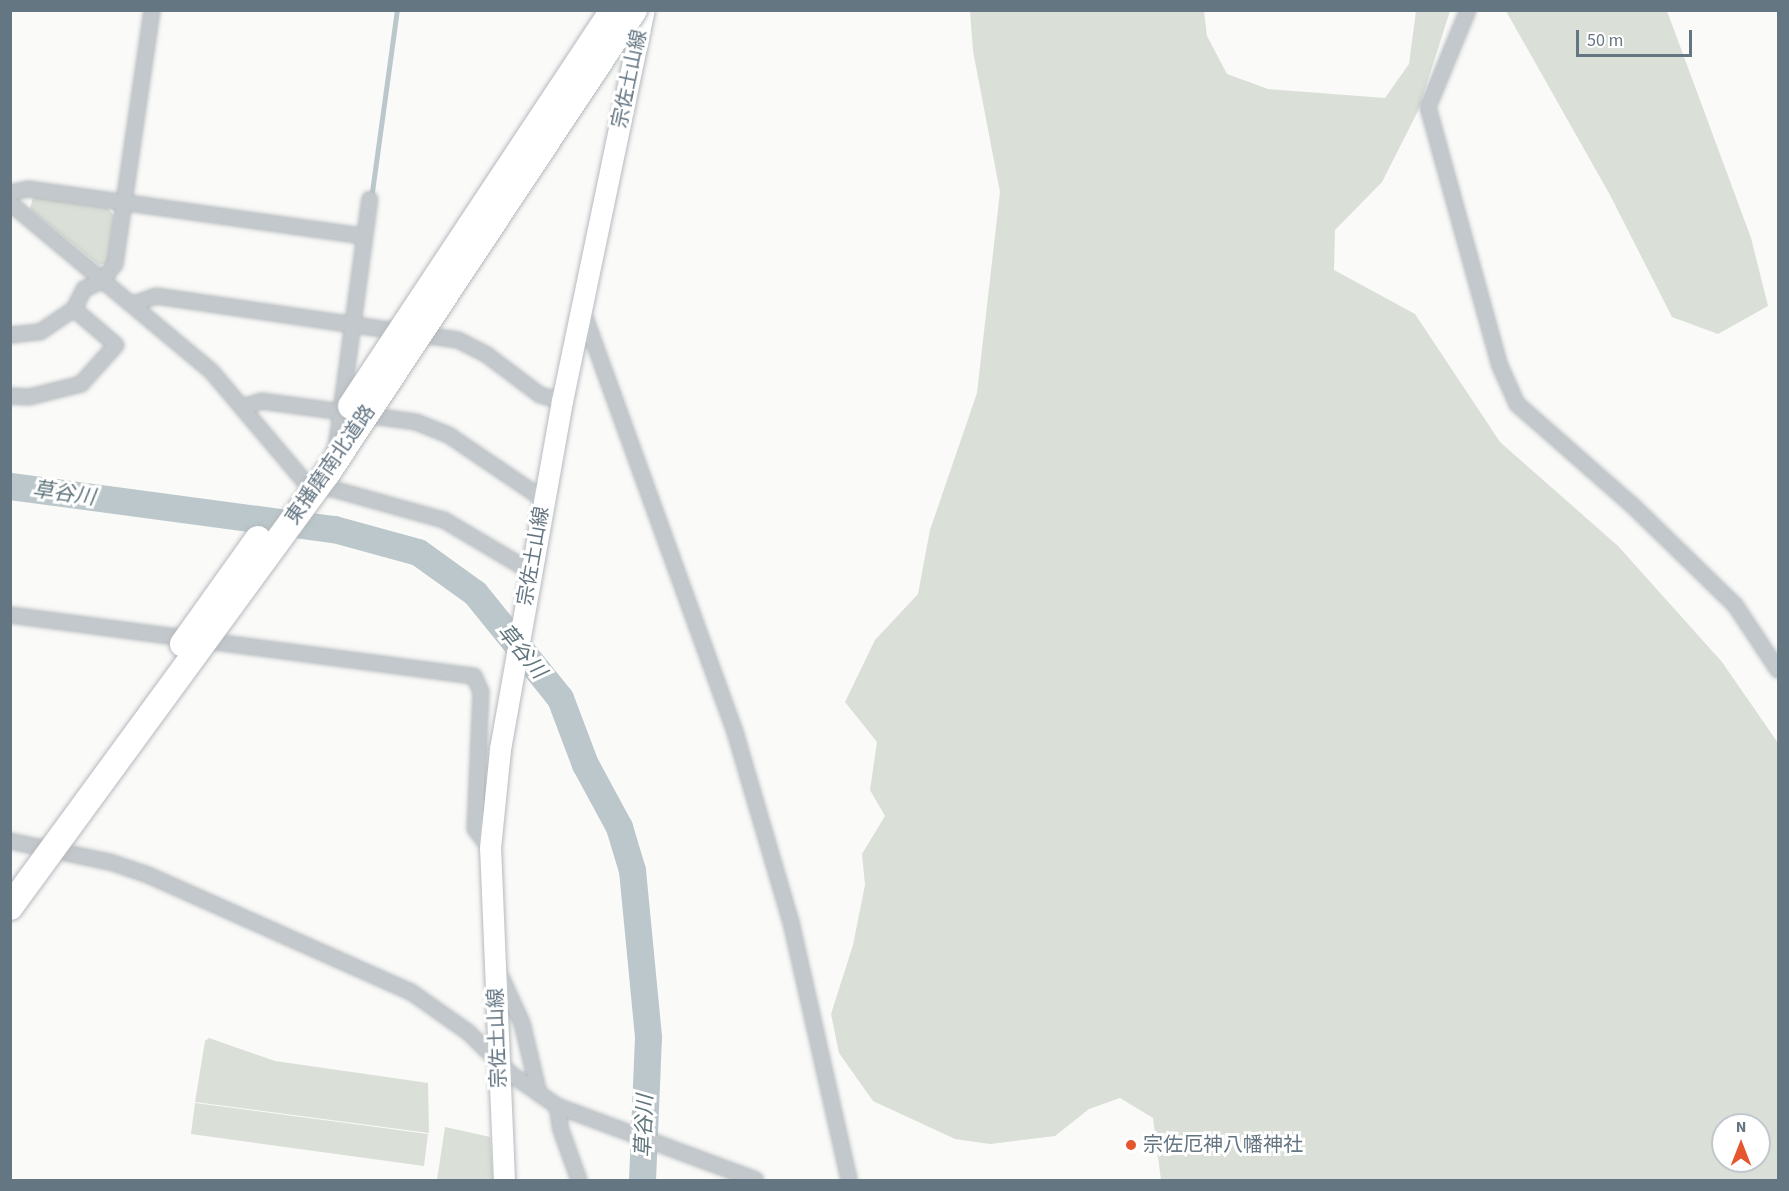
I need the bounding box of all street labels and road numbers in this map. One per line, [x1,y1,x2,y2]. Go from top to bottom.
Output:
street label: 宗佐土山線 [608,28,652,130]
street label: 東播磨南北道路 [281,401,381,529]
street label: 宗佐土山線 [513,505,555,607]
street label: 宗佐土山線 [484,988,512,1088]

